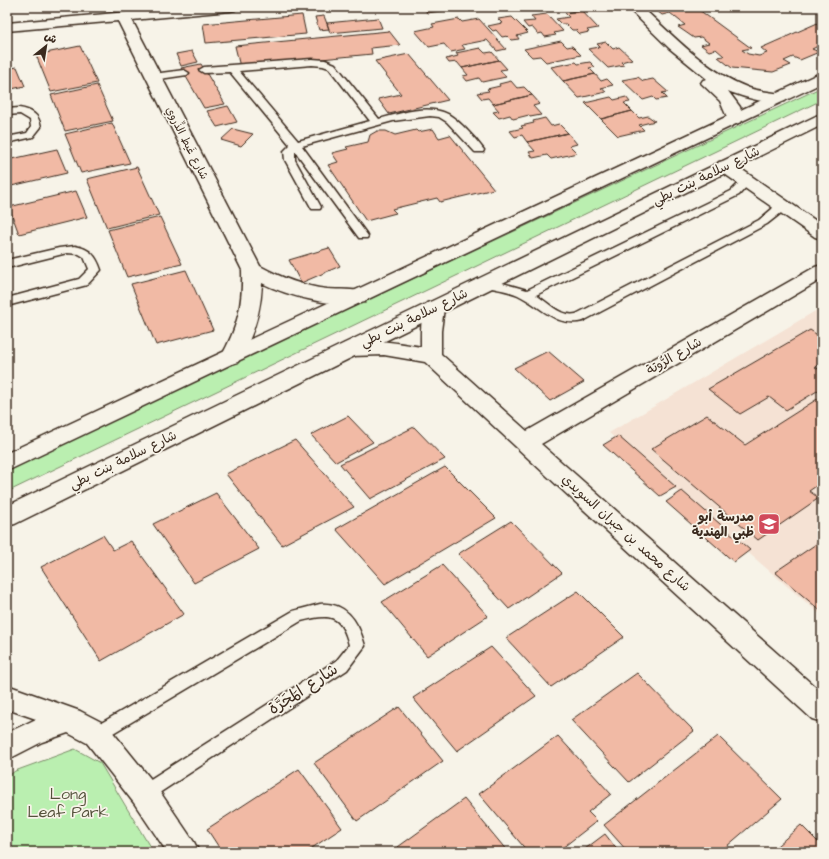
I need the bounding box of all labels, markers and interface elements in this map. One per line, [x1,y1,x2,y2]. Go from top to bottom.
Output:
north arrow [26,26,66,66]
text: ش [42,28,60,47]
street label: شارع غَيط الذِّروي [161,104,213,182]
street label: شارع سلامة بنت بطي [649,142,764,212]
street label: شارع سلامة بنت بطي [357,284,472,354]
street label: شارع الرُّوتة [643,333,705,379]
street label: شارع سلامة بنت بطي [66,426,181,496]
street label: شارع محمد بن جبران السويدي [558,470,694,596]
place label: مدرسة أبو ظبي الهندية [692,508,754,544]
school or university icon: مدرسة أبو ظبي الهندية [756,511,782,537]
street label: شارع المَجَرَّة [264,658,342,720]
park label: Long Leaf Park [28,783,109,823]

